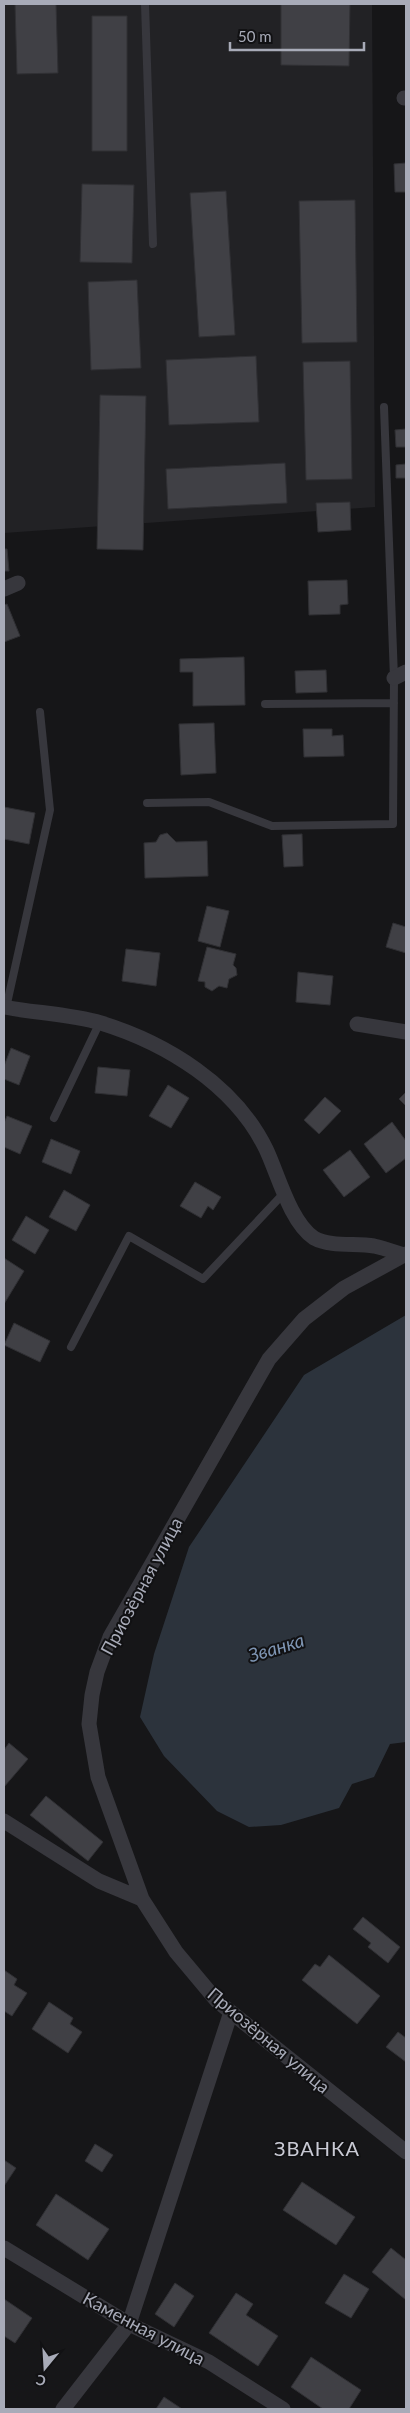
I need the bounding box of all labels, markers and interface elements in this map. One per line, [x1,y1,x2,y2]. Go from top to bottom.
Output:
scale bar [230,20,364,52]
text: 50 m [238,27,272,45]
street label: Приозёрная улица [95,1513,187,1659]
water label: Званка [244,1628,307,1667]
street label: Приозёрная улица [203,1982,335,2098]
district label: ЗВАНКА [274,2136,360,2160]
street label: Каменная улица [79,2287,209,2369]
north arrow [20,2343,70,2393]
text: С [33,2371,48,2390]

